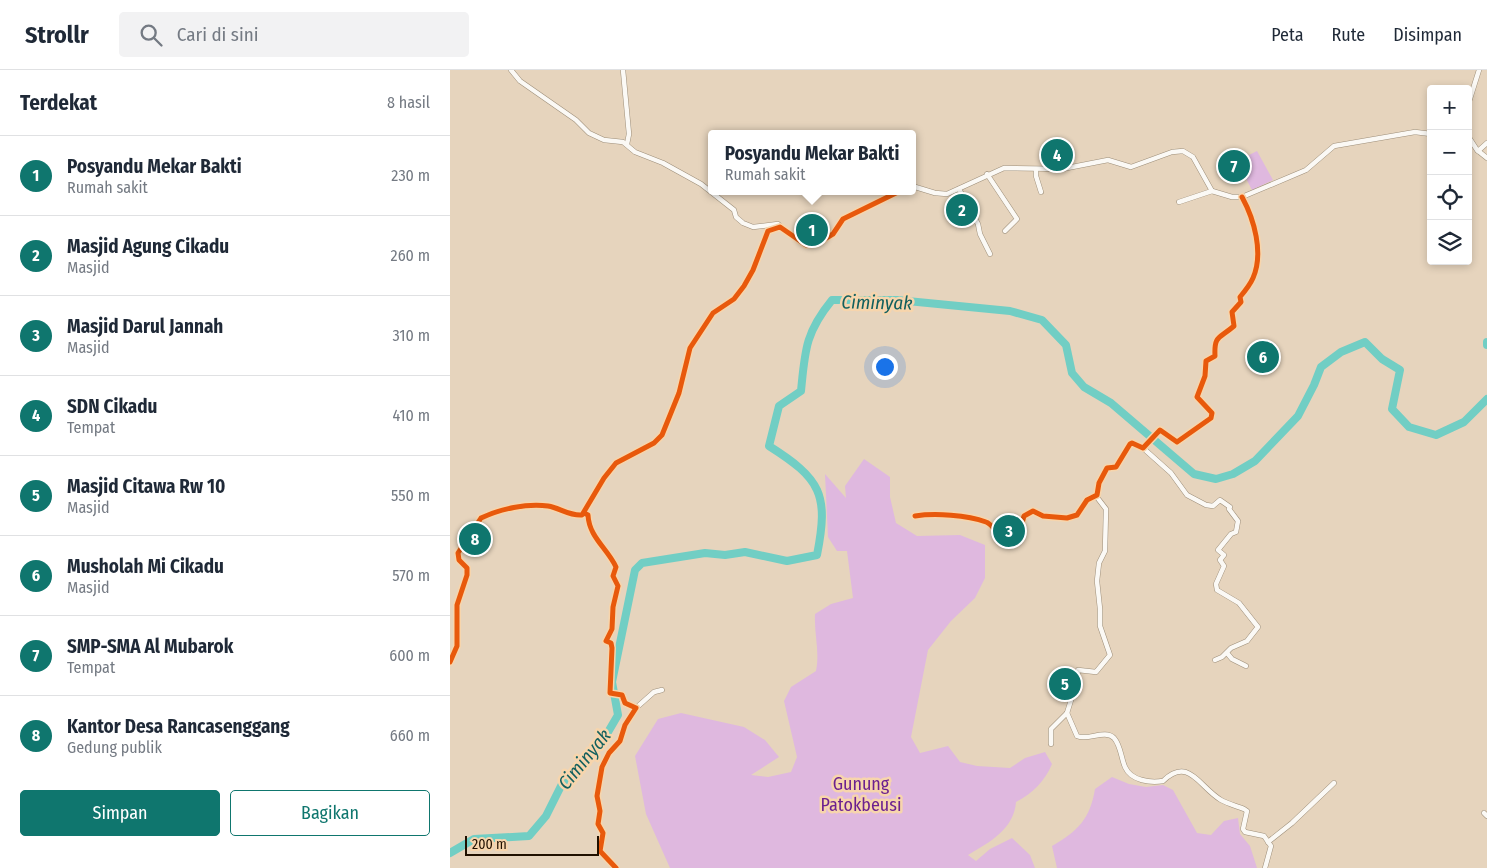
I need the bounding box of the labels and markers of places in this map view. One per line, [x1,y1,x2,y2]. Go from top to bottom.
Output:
pin: 4 [1041,136,1073,174]
pin: 7 [1218,147,1250,185]
pin: 2 [946,191,978,229]
pin: 1 [796,211,828,249]
pin: 6 [1247,338,1279,376]
pin: 3 [993,512,1025,550]
pin: 8 [459,520,491,558]
pin: 5 [1049,665,1081,703]

